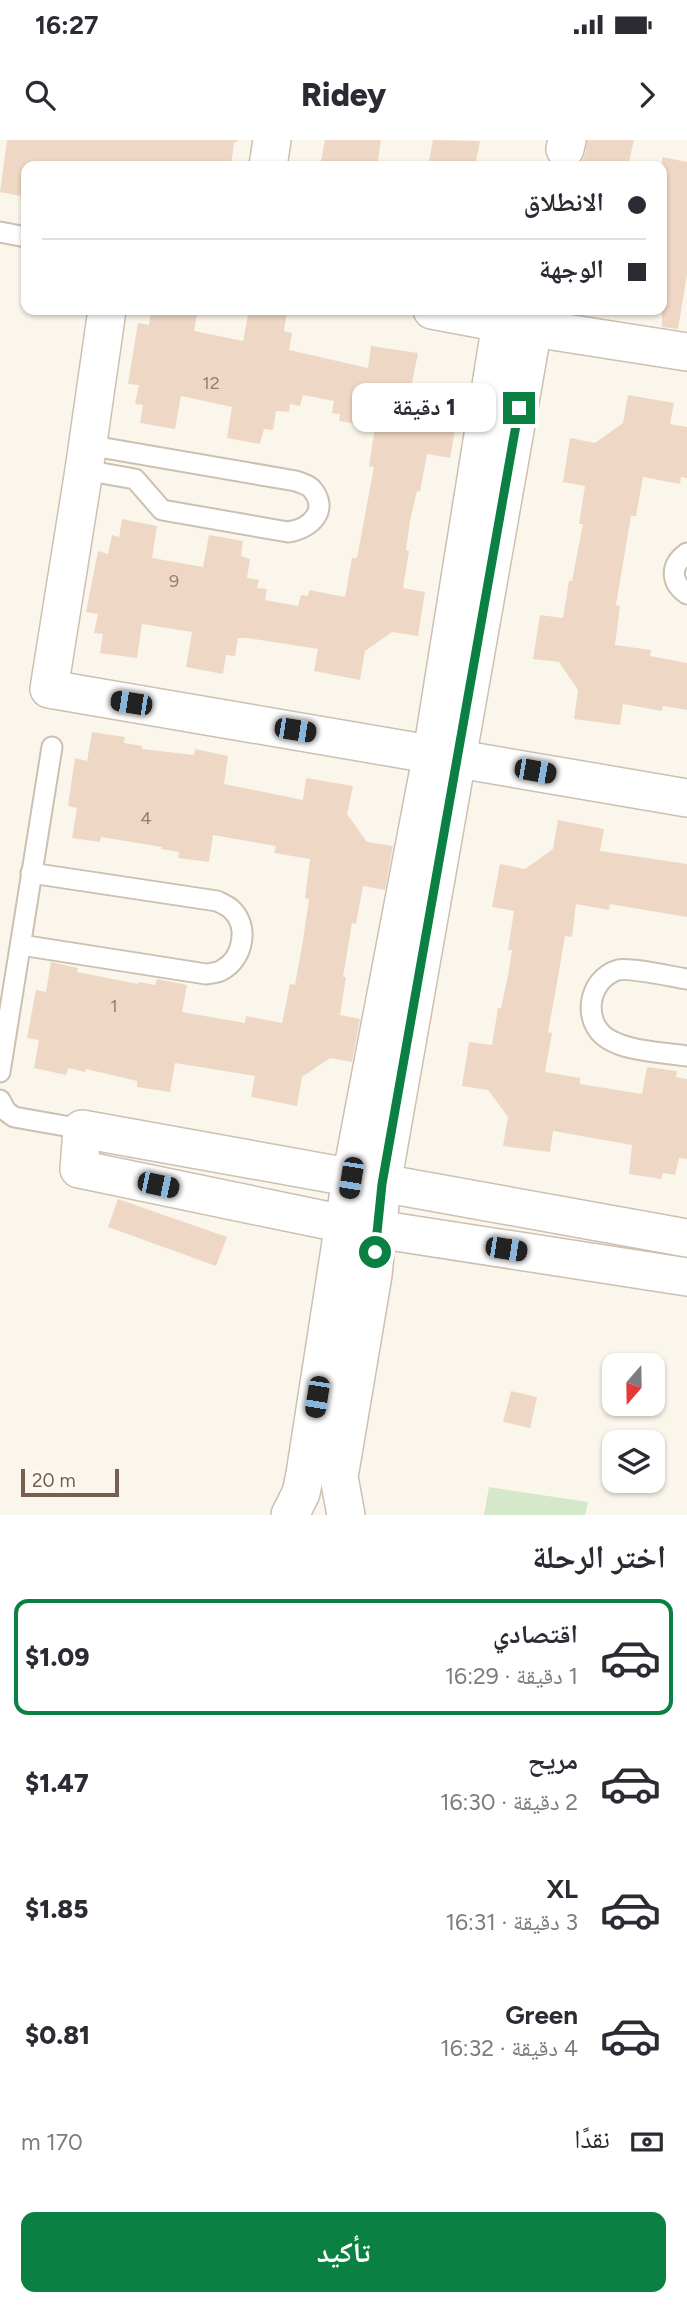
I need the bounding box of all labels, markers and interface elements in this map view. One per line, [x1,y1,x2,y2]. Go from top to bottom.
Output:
text: 16:27 [35,9,98,41]
icon: search [21,76,59,114]
text: Ridey [301,76,386,114]
icon: forward [628,76,666,114]
text: الانطلاق [524,186,604,218]
text: الوجهة [539,253,604,285]
house number: 12 [202,372,220,394]
callout: 1 دقيقة [351,384,494,432]
route end [503,392,535,424]
text: 1 دقيقة [392,393,456,421]
house number: 9 [169,570,179,592]
car [109,689,154,717]
car [273,716,318,744]
car [513,757,558,785]
house number: 4 [140,807,152,829]
house number: 1 [110,995,118,1017]
car [338,1156,365,1200]
car [136,1170,181,1200]
car [484,1235,529,1263]
route start [359,1236,391,1268]
north arrow [602,1353,665,1416]
map controls [602,1353,665,1493]
car [304,1375,331,1419]
button: layers [602,1430,665,1493]
scale bar [21,1466,119,1498]
text: 20 m [32,1469,76,1492]
text: اختر الرحلة [532,1538,666,1576]
text: اقتصادي [493,1618,578,1650]
icon: car [599,1626,662,1689]
text: $1.09 [25,1641,90,1673]
text: 1 دقيقة · 16:29 [445,1662,578,1690]
text: مريح [528,1744,578,1776]
icon: car [599,1752,662,1815]
text: $1.47 [25,1767,89,1799]
text: 2 دقيقة · 16:30 [440,1788,578,1816]
text: XL [546,1873,578,1905]
icon: car [599,1878,662,1941]
text: $1.85 [25,1893,88,1925]
text: 3 دقيقة · 16:31 [445,1908,578,1936]
text: Green [505,1999,578,2031]
icon: car [599,2004,662,2067]
text: $0.81 [25,2019,90,2051]
text: 4 دقيقة · 16:32 [440,2034,578,2062]
text: نقدًا [574,2123,610,2155]
icon: cash [628,2123,666,2161]
text: 170 m [21,2128,83,2156]
button: تأكيد [21,2212,666,2292]

